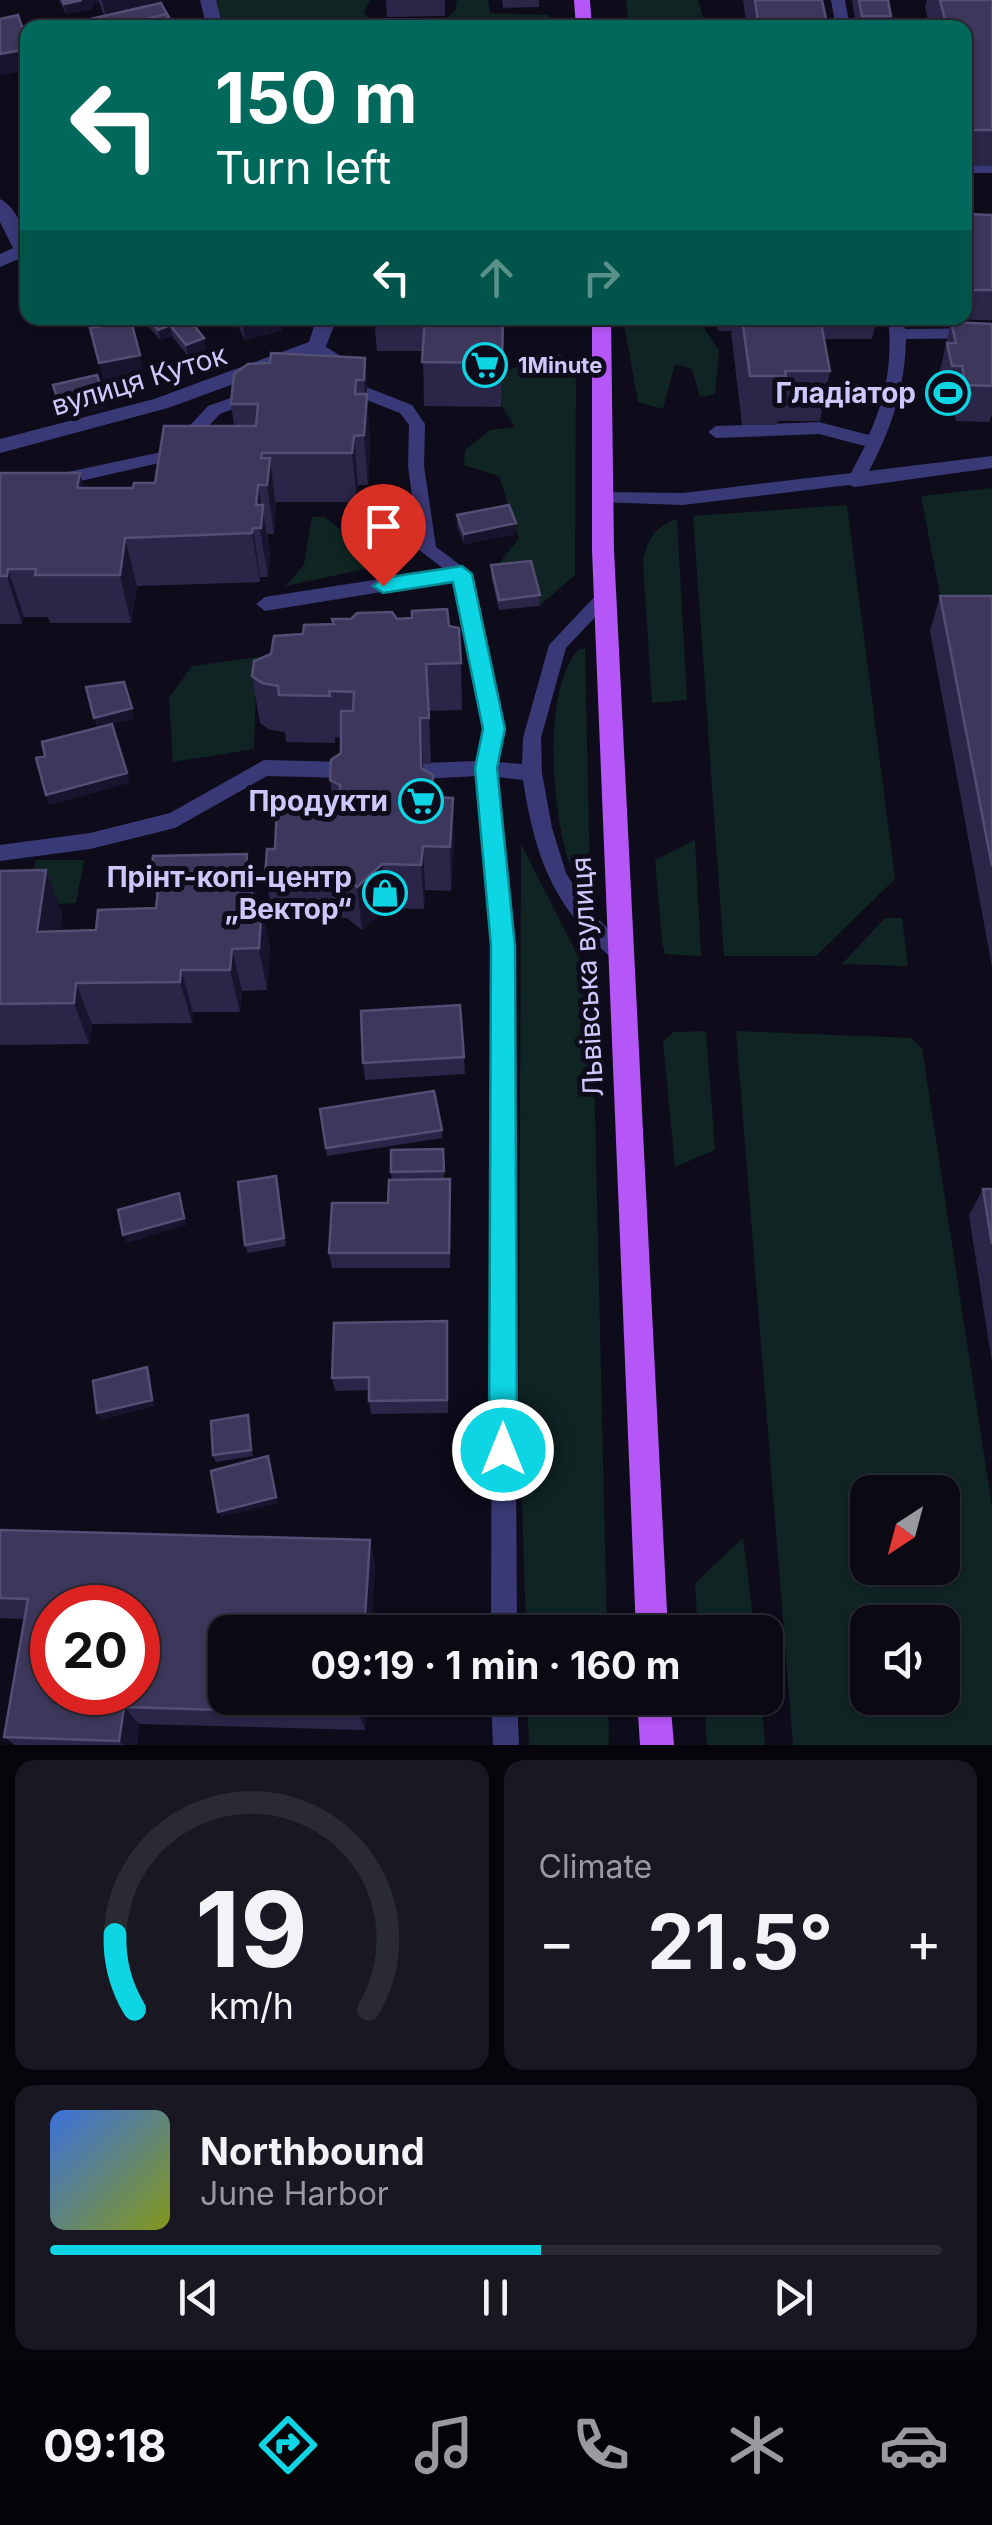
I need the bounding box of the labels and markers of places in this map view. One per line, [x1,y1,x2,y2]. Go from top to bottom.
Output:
supermarket icon: 1Minute [462,342,508,388]
place label: 1Minute [518,352,602,378]
sports icon: Гладіатор [925,370,971,416]
place label: Гладіатор [776,376,916,410]
pin [341,484,426,587]
supermarket icon: Продукти [398,778,444,824]
place label: Продукти [248,784,388,818]
place label: Прінт-копі-центр „Вектор“ [107,860,352,926]
shop icon: Прінт-копі-центр „Вектор“ [362,870,408,916]

